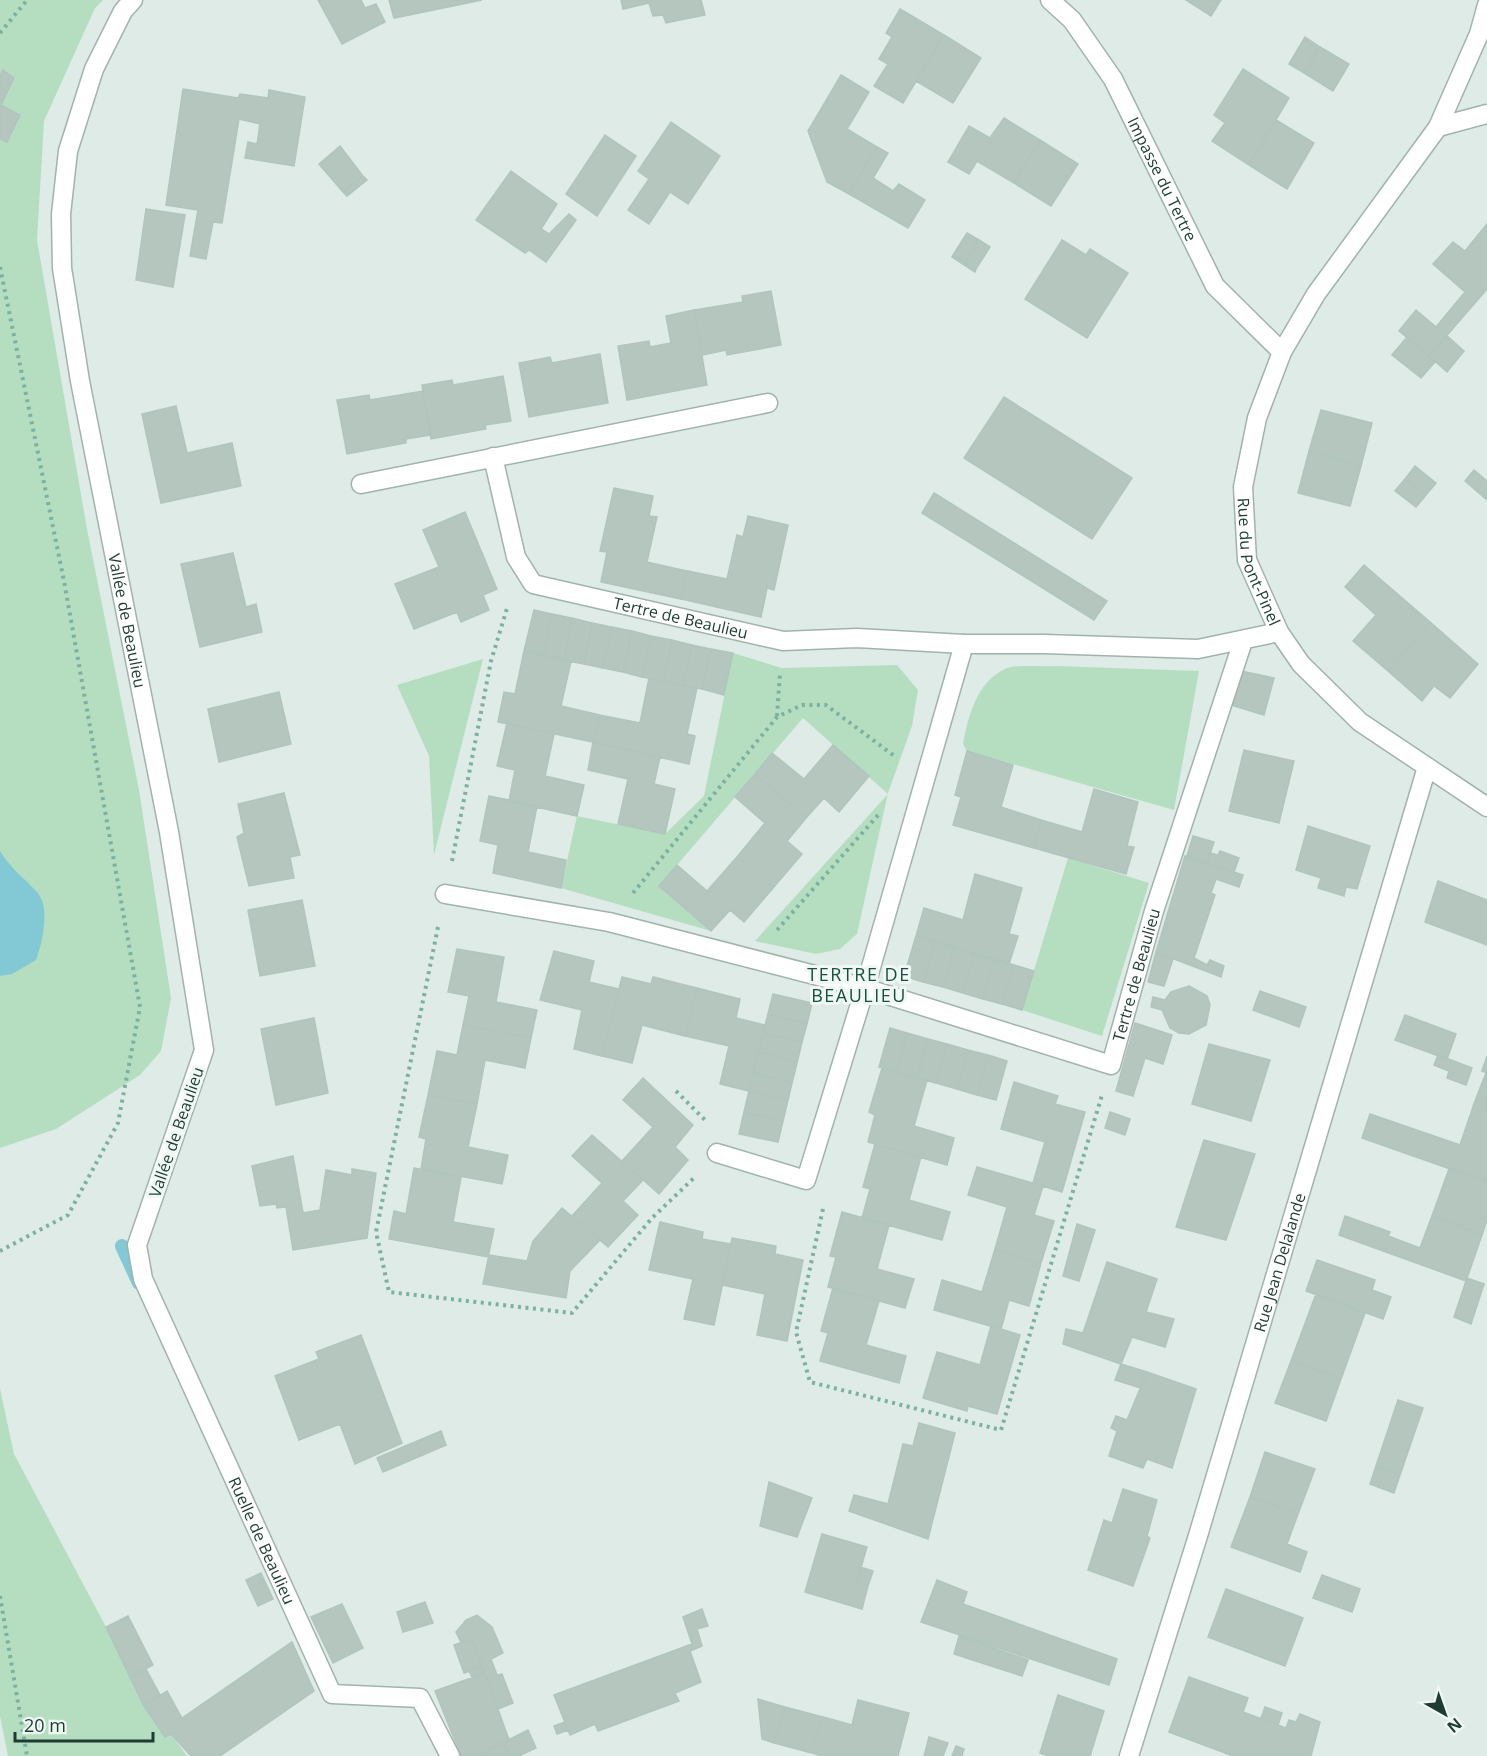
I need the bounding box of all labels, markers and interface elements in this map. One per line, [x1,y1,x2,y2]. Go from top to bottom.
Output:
street label: Impasse du Tertre [1122,113,1202,245]
street label: Rue du Pont-Pinel [1233,497,1286,629]
street label: Vallée de Beaulieu [103,552,151,690]
street label: Tertre de Beaulieu [611,592,750,644]
street label: Tertre de Beaulieu [1107,906,1165,1044]
district label: TERTRE DE BEAULIEU [807,962,911,1007]
street label: Vallée de Beaulieu [143,1064,209,1200]
street label: Rue Jean Delalande [1248,1190,1311,1335]
street label: Ruelle de Beaulieu [223,1473,301,1608]
north arrow [1415,1684,1475,1744]
scale bar [15,1705,153,1743]
text: 20 m [24,1713,66,1737]
text: N [1443,1713,1467,1738]

